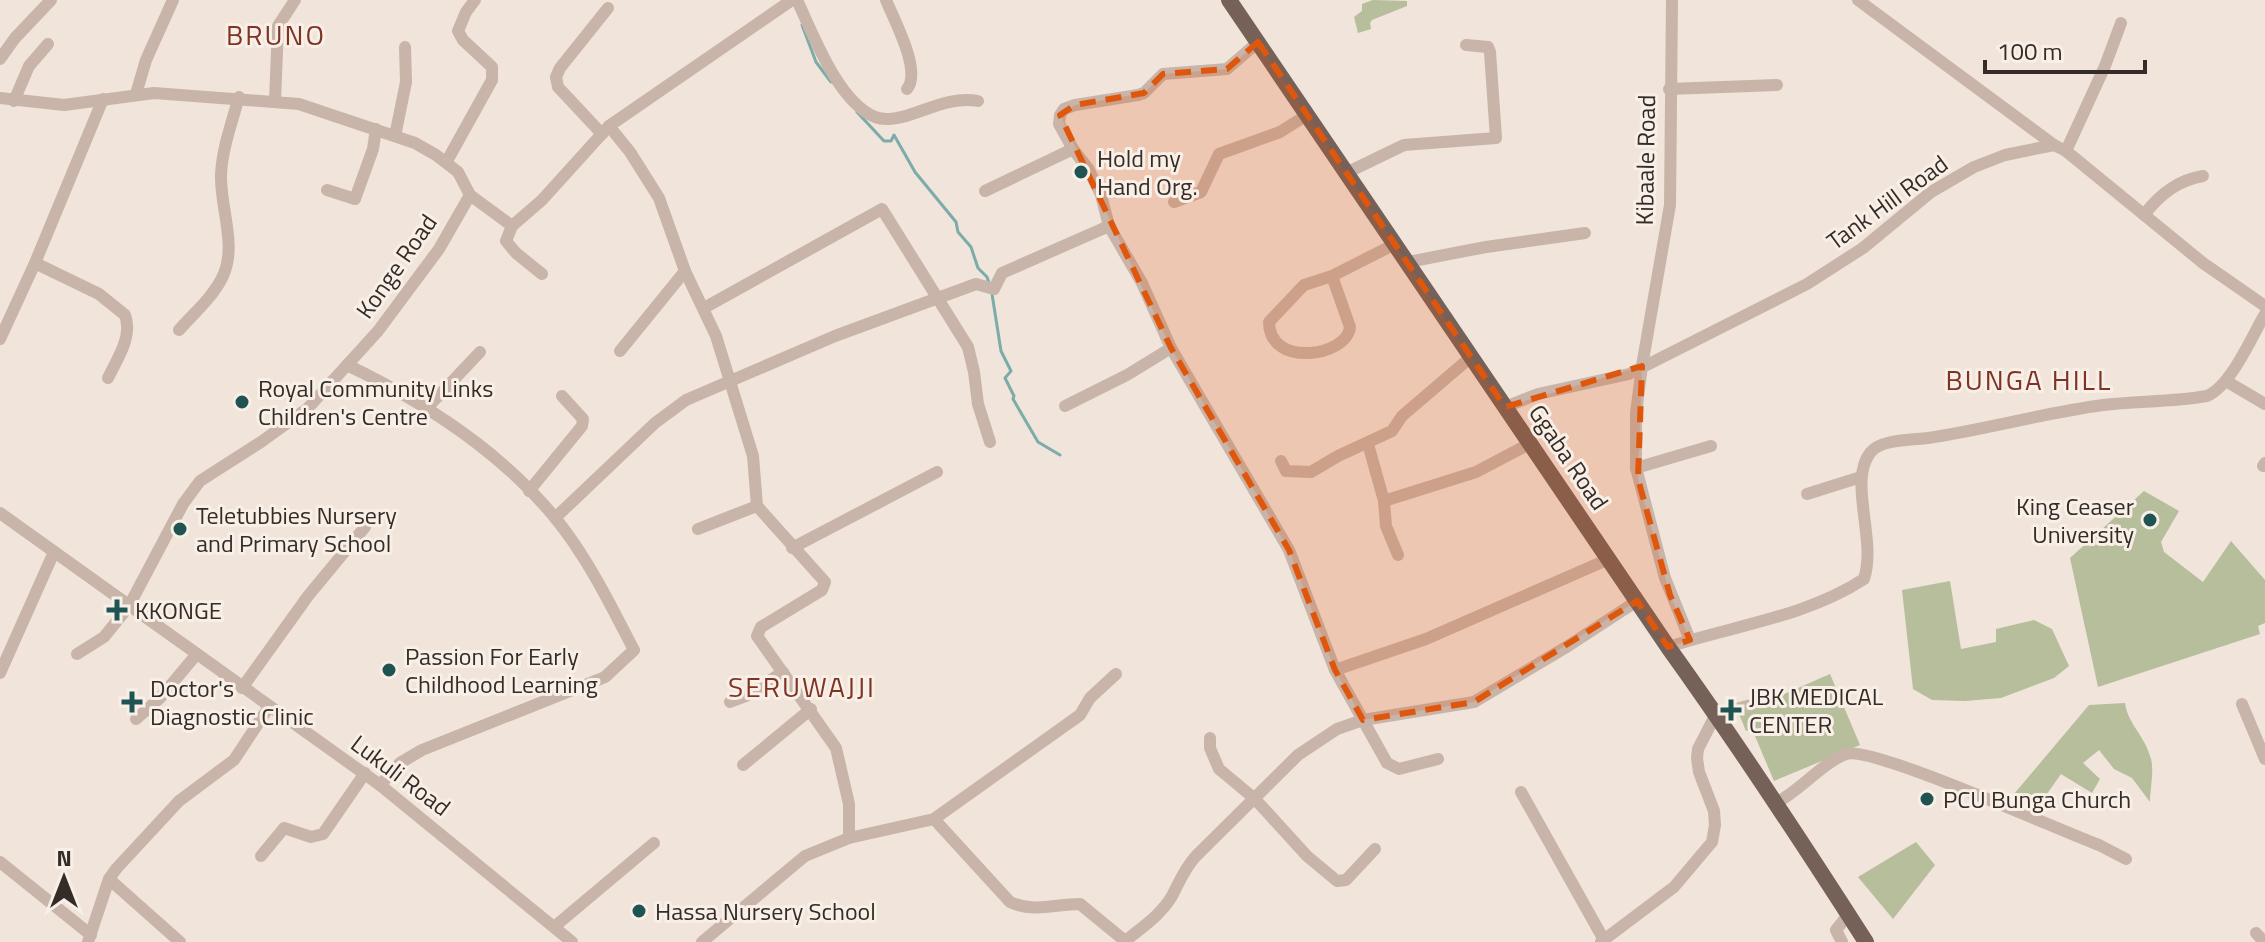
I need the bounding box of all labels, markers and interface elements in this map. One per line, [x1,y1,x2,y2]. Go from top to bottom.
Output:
district label: BRUNO [226,13,326,56]
scale bar [1985,24,2145,74]
text: 100 m [1997,33,2063,69]
street label: Kibaale Road [1626,94,1664,226]
place label: Hold my Hand Org. [1097,140,1198,204]
street label: Tank Hill Road [1819,146,1955,258]
marker: Hold my Hand Org. [1072,163,1090,181]
street label: Konge Road [347,206,445,326]
district label: BUNGA HILL [1946,358,2112,401]
place label: Royal Community Links Children's Centre [258,370,493,434]
marker: Royal Community Links Children's Centre [233,393,251,411]
street label: Ggaba Road [1520,397,1618,517]
place label: King Ceaser University [2016,488,2134,552]
place label: Teletubbies Nursery and Primary School [196,497,397,561]
marker: King Ceaser University [2141,511,2159,529]
marker: Teletubbies Nursery and Primary School [171,520,189,538]
place label: KKONGE [135,592,222,628]
marker: KKONGE [106,599,128,621]
place label: Passion For Early Childhood Learning [405,638,598,702]
marker: Passion For Early Childhood Learning [380,661,398,679]
district label: SERUWAJJI [728,665,876,708]
place label: Doctor's Diagnostic Clinic [150,670,314,734]
place label: JBK MEDICAL CENTER [1749,678,1884,742]
marker: Doctor's Diagnostic Clinic [121,691,143,713]
marker: JBK MEDICAL CENTER [1720,699,1742,721]
street label: Lukuli Road [344,726,458,824]
place label: PCU Bunga Church [1943,781,2131,817]
marker: PCU Bunga Church [1918,790,1936,808]
north arrow [24,838,104,918]
text: N [56,841,72,875]
place label: Hassa Nursery School [655,893,876,929]
marker: Hassa Nursery School [630,902,648,920]

